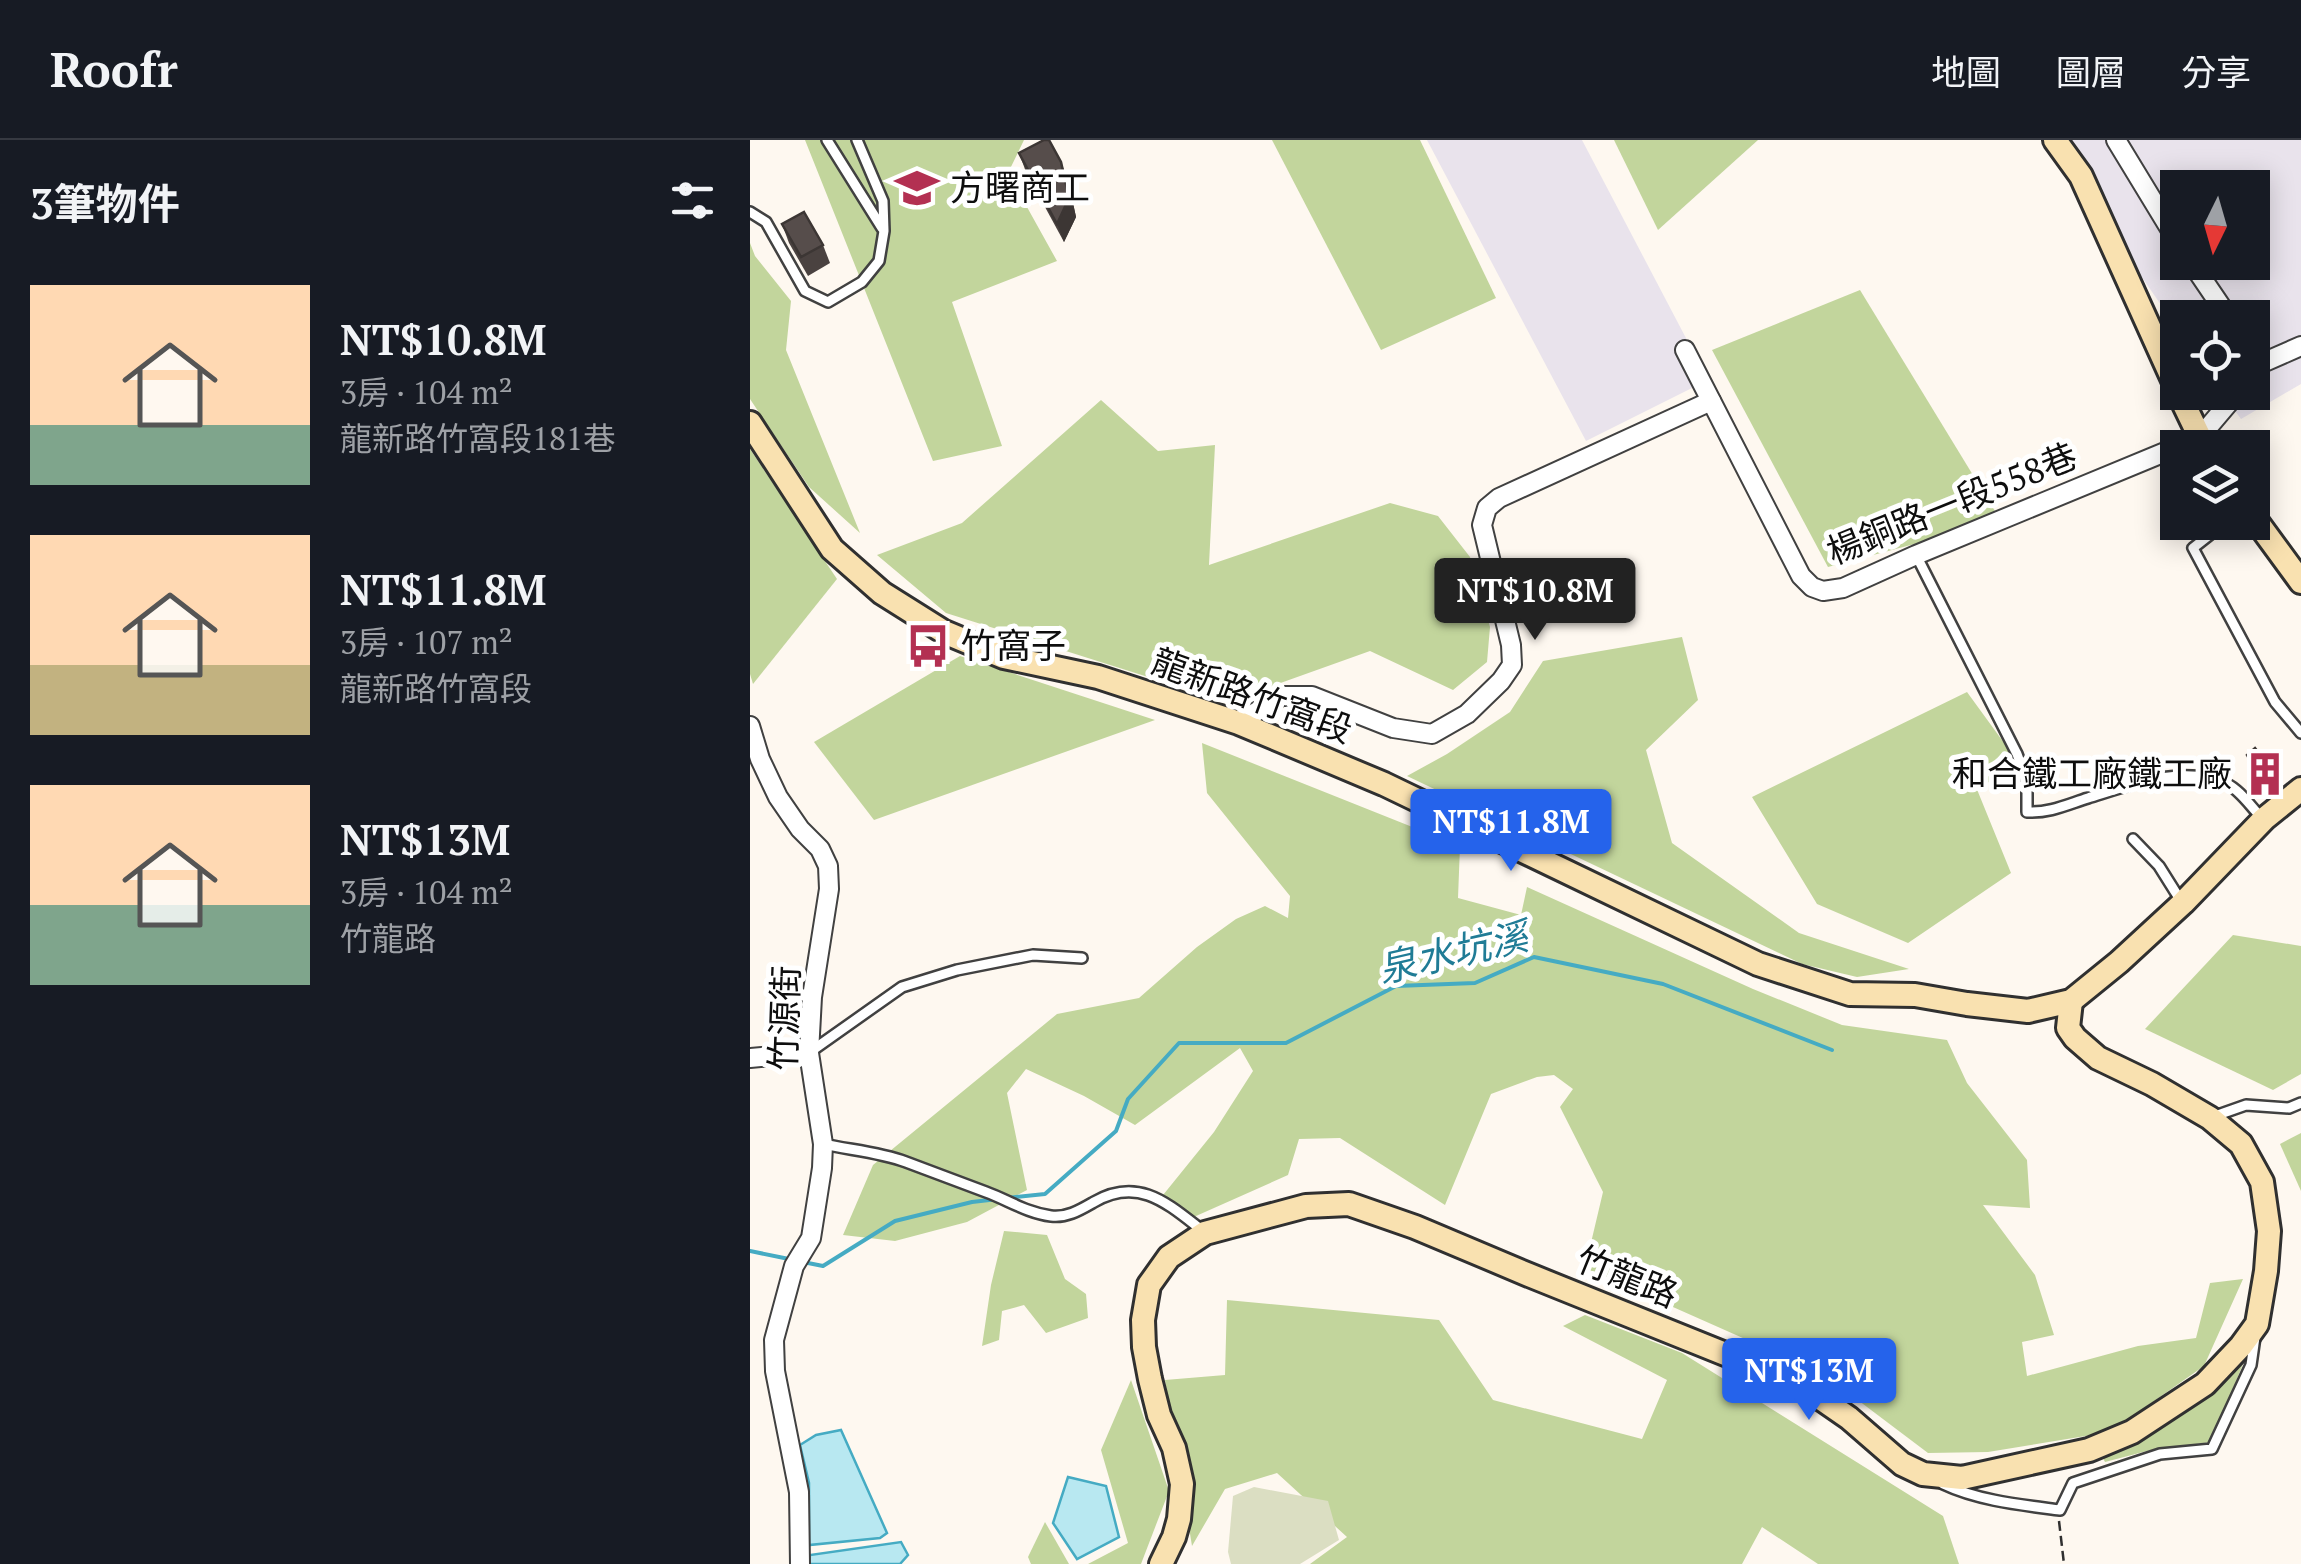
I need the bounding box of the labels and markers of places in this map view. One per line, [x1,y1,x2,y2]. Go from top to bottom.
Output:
school or university icon: 方曙商工 [893,164,941,212]
place label: 方曙商工 [950,164,1090,210]
pin: NT$10.8M [1432,558,1638,643]
bus stop icon: 竹窩子 [904,622,952,670]
place label: 竹窩子 [961,622,1066,668]
place label: 和合鐵工廠鐵工廠 [1952,750,2232,796]
building icon: 和合鐵工廠鐵工廠 [2241,750,2289,798]
pin: NT$11.8M [1408,789,1614,874]
pin: NT$13M [1728,1338,1890,1423]

